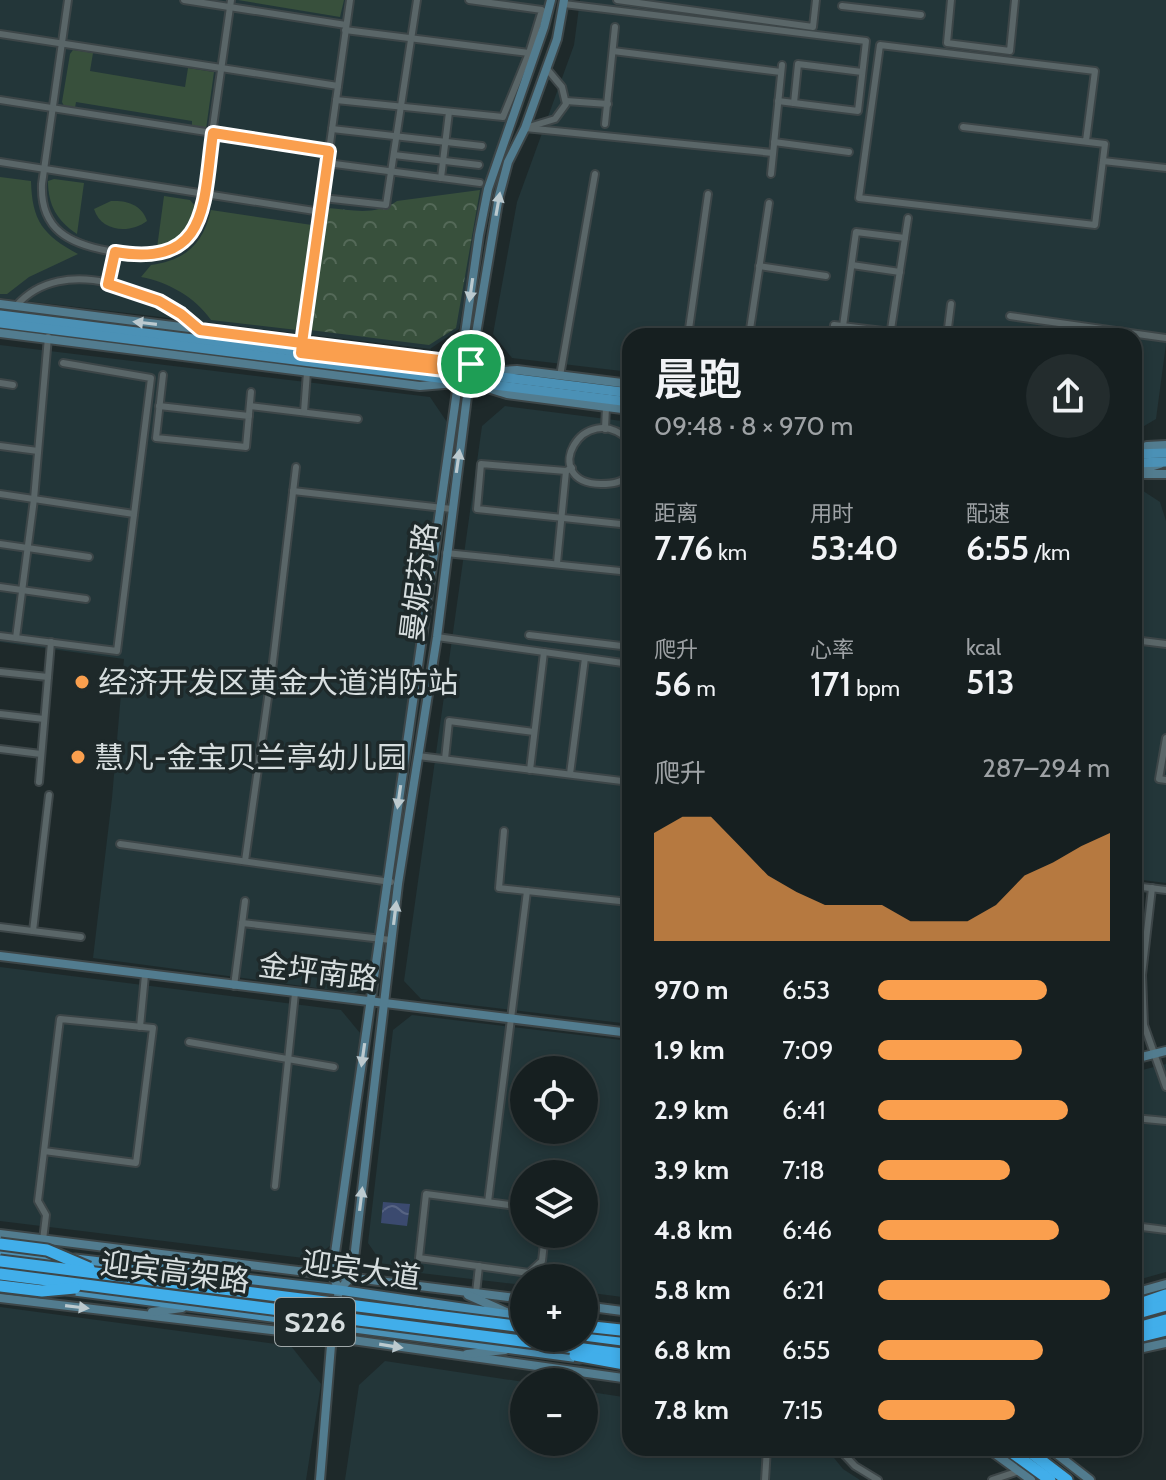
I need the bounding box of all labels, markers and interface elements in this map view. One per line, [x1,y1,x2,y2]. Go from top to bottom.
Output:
one-way arrow [493,192,505,217]
one-way arrow [464,278,477,303]
one-way arrow [132,316,157,329]
pin [437,330,505,398]
icon: arrive [449,342,493,386]
text: 晨跑 [654,353,742,406]
button: share [1026,354,1110,438]
text: 09:48 · 8 × 970 m [654,410,853,442]
one-way arrow [452,448,465,473]
text: 距离 [654,500,698,527]
text: 用时 [810,500,854,527]
text: 配速 [966,500,1010,527]
street label: 曼妮芬路 [393,520,445,644]
text: 7.76 [654,527,713,569]
text: 53:40 [810,527,899,569]
text: 6:55 [966,527,1029,569]
text: km [713,539,747,566]
text: /km [1029,539,1070,566]
text: kcal [966,634,1001,661]
text: 爬升 [654,636,698,663]
text: 心率 [810,636,854,663]
text: 513 [966,661,1015,703]
text: 56 [654,663,692,705]
text: 171 [810,663,851,705]
place label: 经济开发区黄金大道消防站 [98,664,458,701]
marker: 经济开发区黄金大道消防站 [73,673,91,691]
text: m [692,675,716,702]
text: bpm [851,675,900,702]
place label: 慧凡-金宝贝兰亭幼儿园 [94,739,407,776]
marker: 慧凡-金宝贝兰亭幼儿园 [69,748,87,766]
text: 287–294 m [982,752,1110,784]
text: 爬升 [654,757,706,789]
one-way arrow [392,785,405,810]
one-way arrow [388,900,401,925]
street label: 金坪南路 [256,946,380,998]
text: 970 m [654,974,728,1006]
text: 6:53 [782,974,830,1006]
text: 1.9 km [654,1034,725,1066]
text: 7:09 [782,1034,833,1066]
one-way arrow [356,1042,369,1067]
map controls [510,1056,598,1456]
button: locate [510,1056,598,1144]
text: 2.9 km [654,1094,729,1126]
text: 6:41 [782,1094,826,1126]
text: 3.9 km [654,1154,729,1186]
text: 7:18 [782,1154,825,1186]
button: layers [510,1160,598,1248]
one-way arrow [355,1186,368,1211]
text: 4.8 km [654,1214,733,1246]
text: 6:46 [782,1214,832,1246]
street label: 迎宾大道 [299,1243,423,1297]
street label: 迎宾高架路 [98,1244,252,1300]
button: + [510,1264,598,1352]
text: 5.8 km [654,1274,731,1306]
text: 6:21 [782,1274,824,1306]
road number: S226 [275,1298,355,1346]
one-way arrow [65,1301,90,1314]
text: 6.8 km [654,1334,731,1366]
text: 6:55 [782,1334,830,1366]
one-way arrow [379,1340,404,1353]
button: − [510,1368,598,1456]
text: 7.8 km [654,1394,729,1426]
text: 7:15 [782,1394,823,1426]

